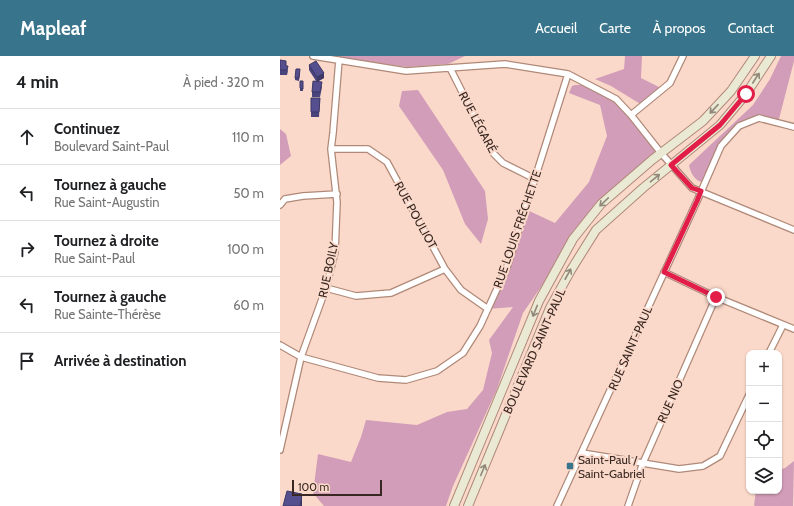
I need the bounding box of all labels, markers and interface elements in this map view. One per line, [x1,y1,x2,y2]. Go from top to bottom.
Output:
text: Mapleaf [20,17,87,40]
text: Accueil [535,19,577,37]
text: Carte [599,19,631,37]
text: À propos [653,19,706,37]
text: Contact [728,19,774,37]
text: 4 min [16,72,59,92]
one-way arrow [753,72,761,84]
text: À pied · 320 m [183,74,264,90]
route start [737,85,755,103]
street label: RUE LÉGARÉ [456,89,501,155]
one-way arrow [710,104,719,114]
text: Continuez [54,120,120,138]
icon: ahead [16,126,38,148]
text: 110 m [232,129,264,145]
text: Boulevard Saint-Paul [54,138,169,154]
street label: RUE LOUIS FRÉCHETTE [490,168,544,290]
one-way arrow [649,174,660,183]
text: Tournez à gauche [54,176,166,194]
street label: RUE POULIOT [391,179,441,252]
icon: left [16,182,38,204]
text: 50 m [234,185,264,201]
text: Rue Saint-Augustin [54,194,159,210]
one-way arrow [599,197,609,206]
text: Tournez à droite [54,232,159,250]
icon: right [16,238,38,260]
text: 100 m [227,241,264,257]
street label: RUE BOILY [315,241,341,299]
text: Rue Saint-Paul [54,250,135,266]
one-way arrow [565,268,573,280]
street label: BOULEVARD SAINT-PAUL [500,286,568,416]
text: Tournez à gauche [54,288,166,306]
route end [707,288,725,306]
icon: left [16,294,38,316]
text: 60 m [233,297,264,313]
one-way arrow [530,304,538,316]
street label: RUE SAINT-PAUL [605,304,655,392]
text: Rue Sainte-Thérèse [54,306,161,322]
icon: arrive [16,350,38,372]
map controls [746,350,782,494]
button: + [746,350,782,386]
text: Arrivée à destination [54,352,186,370]
street label: RUE NIO [654,377,686,425]
button: − [746,386,782,422]
button: locate [746,422,782,458]
place label: Saint-Paul / Saint-Gabriel [578,452,645,481]
button: layers [746,458,782,494]
marker: Saint-Paul / Saint-Gabriel [565,461,575,471]
one-way arrow [480,464,487,476]
scale bar [292,478,382,497]
text: 100 m [298,480,329,494]

